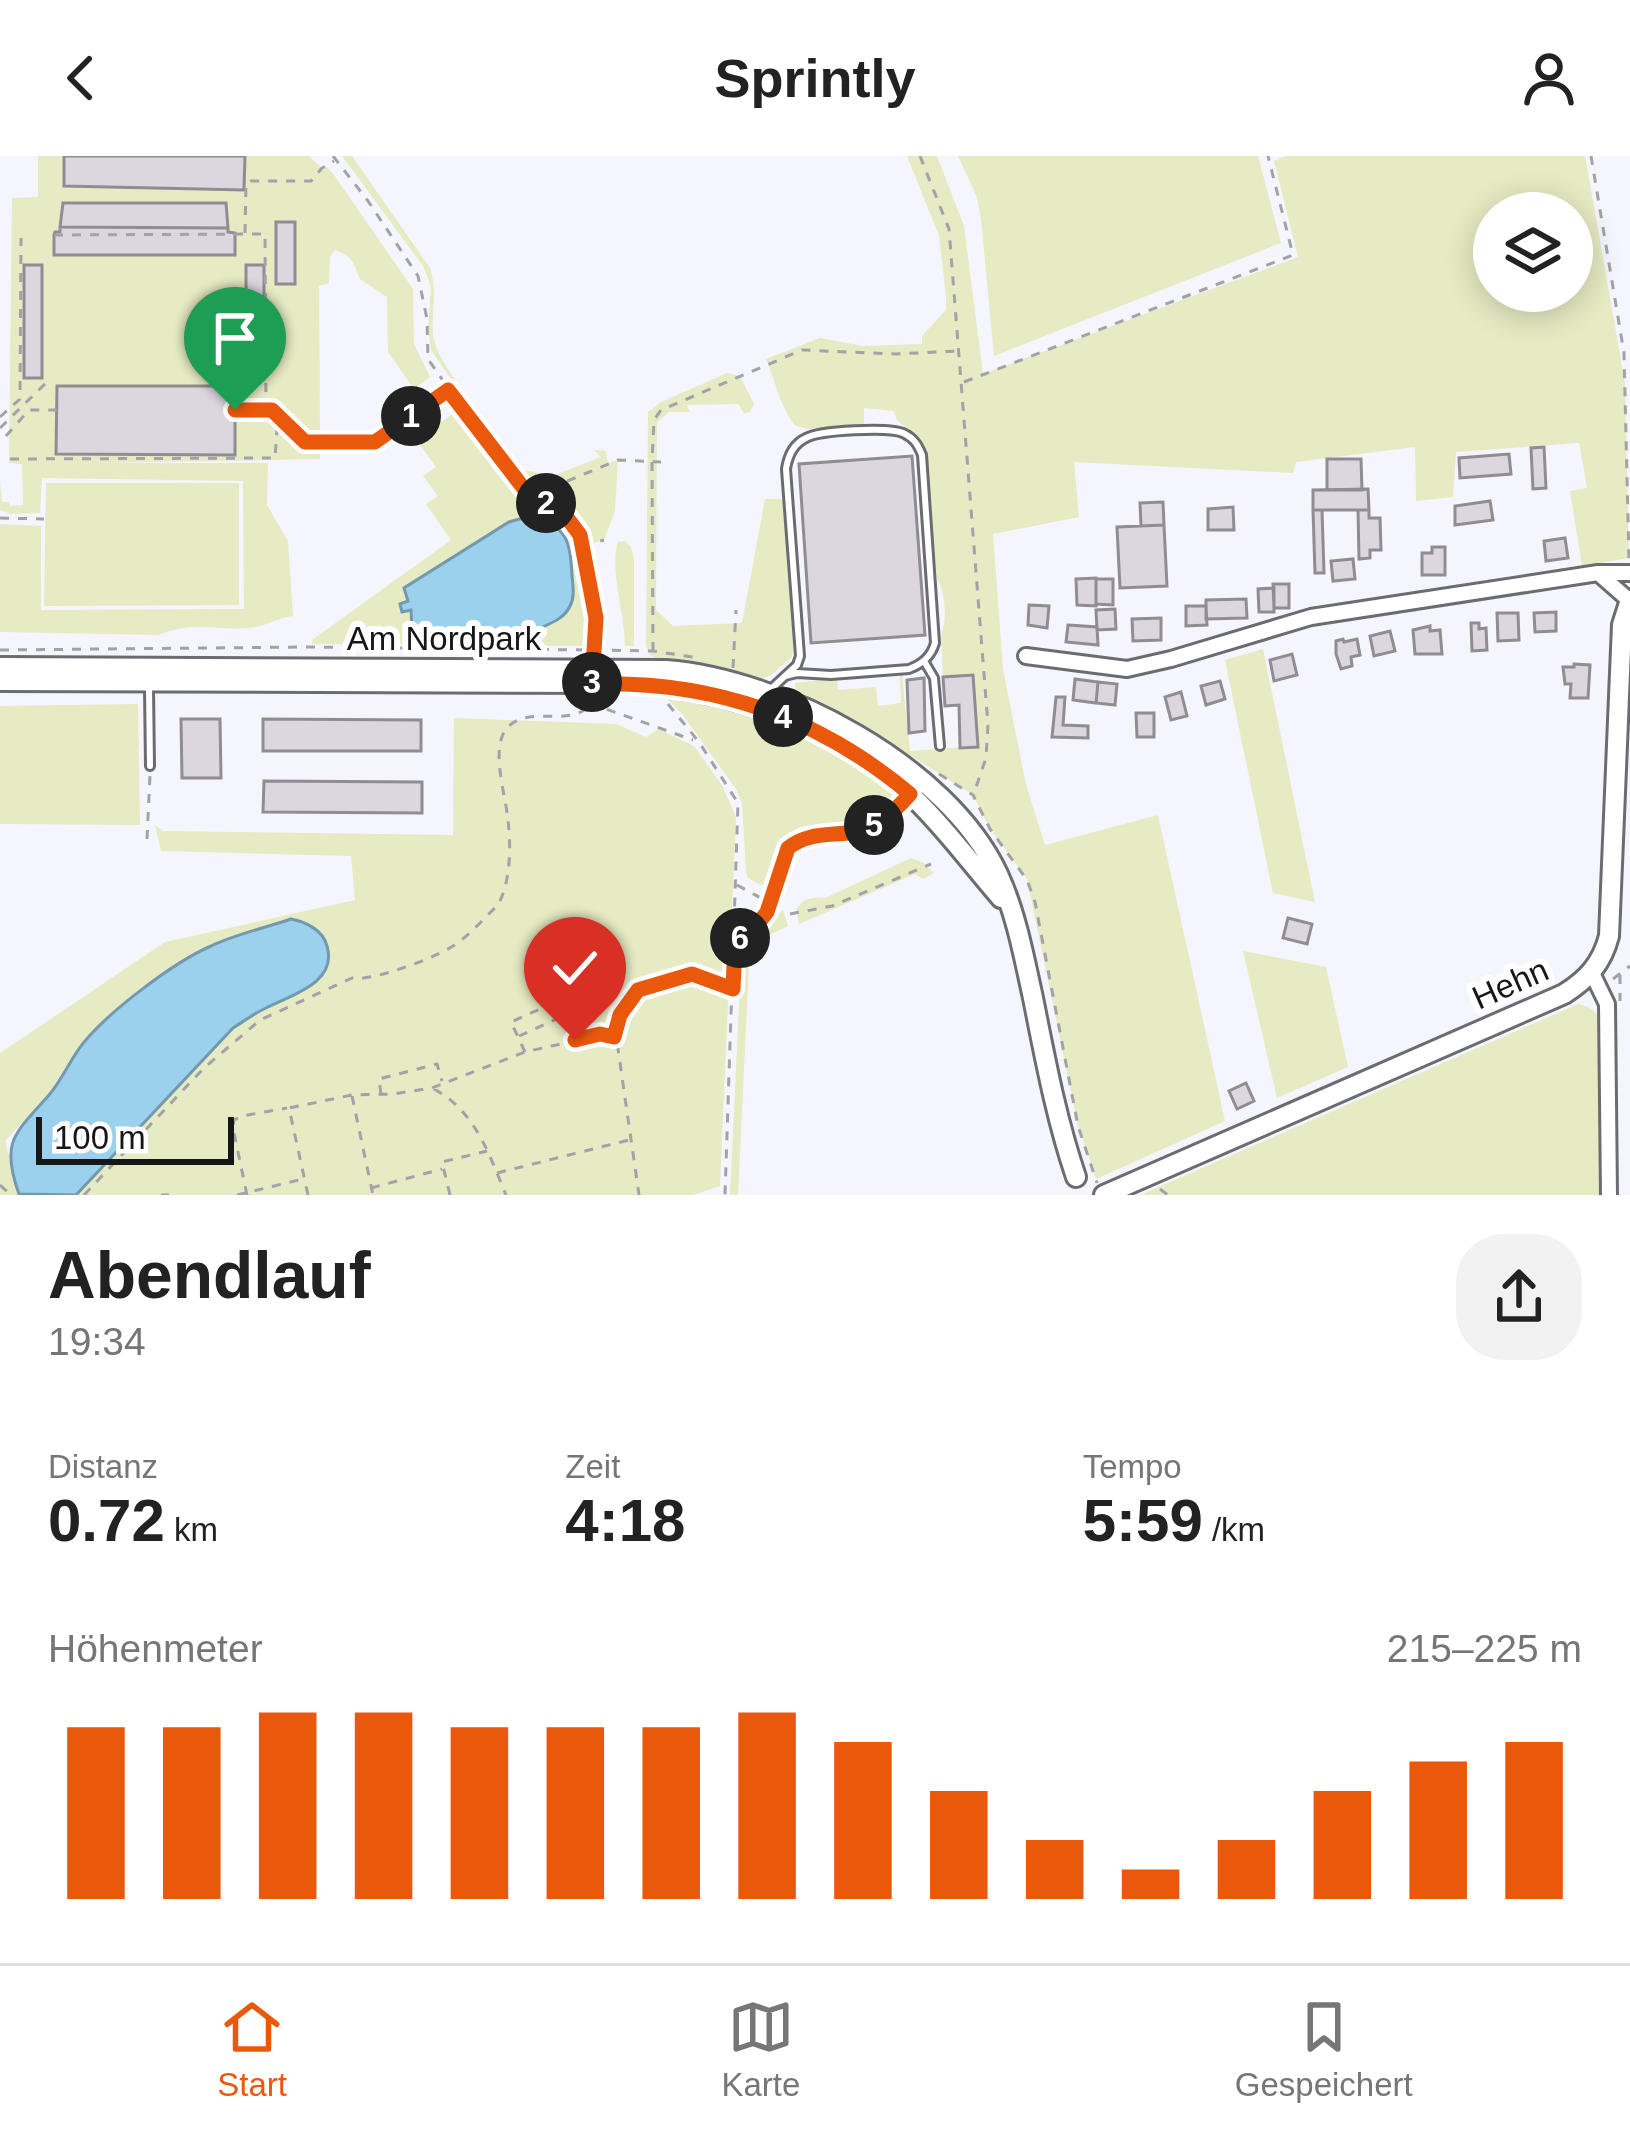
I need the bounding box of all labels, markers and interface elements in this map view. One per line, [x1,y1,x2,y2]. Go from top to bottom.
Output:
icon: back [48,45,114,111]
icon: person [1516,45,1582,111]
text: Sprintly [714,48,916,108]
map controls [1473,192,1593,312]
button: layers [1473,192,1593,312]
pin [184,287,286,410]
icon: arrive [202,305,268,371]
pin: 1 [381,386,441,446]
text: 1 [402,397,420,434]
pin: 2 [516,473,576,533]
text: 2 [537,484,555,521]
street label: Am Nordpark [347,620,542,657]
pin: 3 [562,652,622,712]
text: 3 [583,663,601,700]
pin: 4 [753,687,813,747]
text: 4 [774,698,792,735]
pin: 5 [844,795,904,855]
text: 5 [865,806,883,843]
pin: 6 [710,908,770,968]
pin [524,917,626,1040]
text: 6 [731,919,749,956]
icon: check [542,935,608,1001]
street label: Hehn [1467,951,1554,1016]
scale bar [36,1111,234,1164]
text: 100 m [54,1119,146,1156]
button: share [1456,1234,1582,1360]
text: Abendlauf [48,1238,371,1312]
text: 19:34 [48,1320,146,1363]
text: Distanz [48,1448,158,1485]
text: Zeit [565,1448,620,1485]
text: Tempo [1083,1448,1182,1485]
text: 0.72 [48,1487,165,1554]
text: 4:18 [565,1487,685,1554]
text: 5:59 [1083,1487,1203,1554]
text: km [165,1511,218,1548]
text: /km [1203,1511,1265,1548]
text: Höhenmeter [48,1627,263,1670]
text: 215–225 m [1387,1627,1582,1670]
tab: Start [217,1994,287,2104]
tab: Karte [721,1994,800,2104]
tab: Gespeichert [1235,1994,1413,2104]

